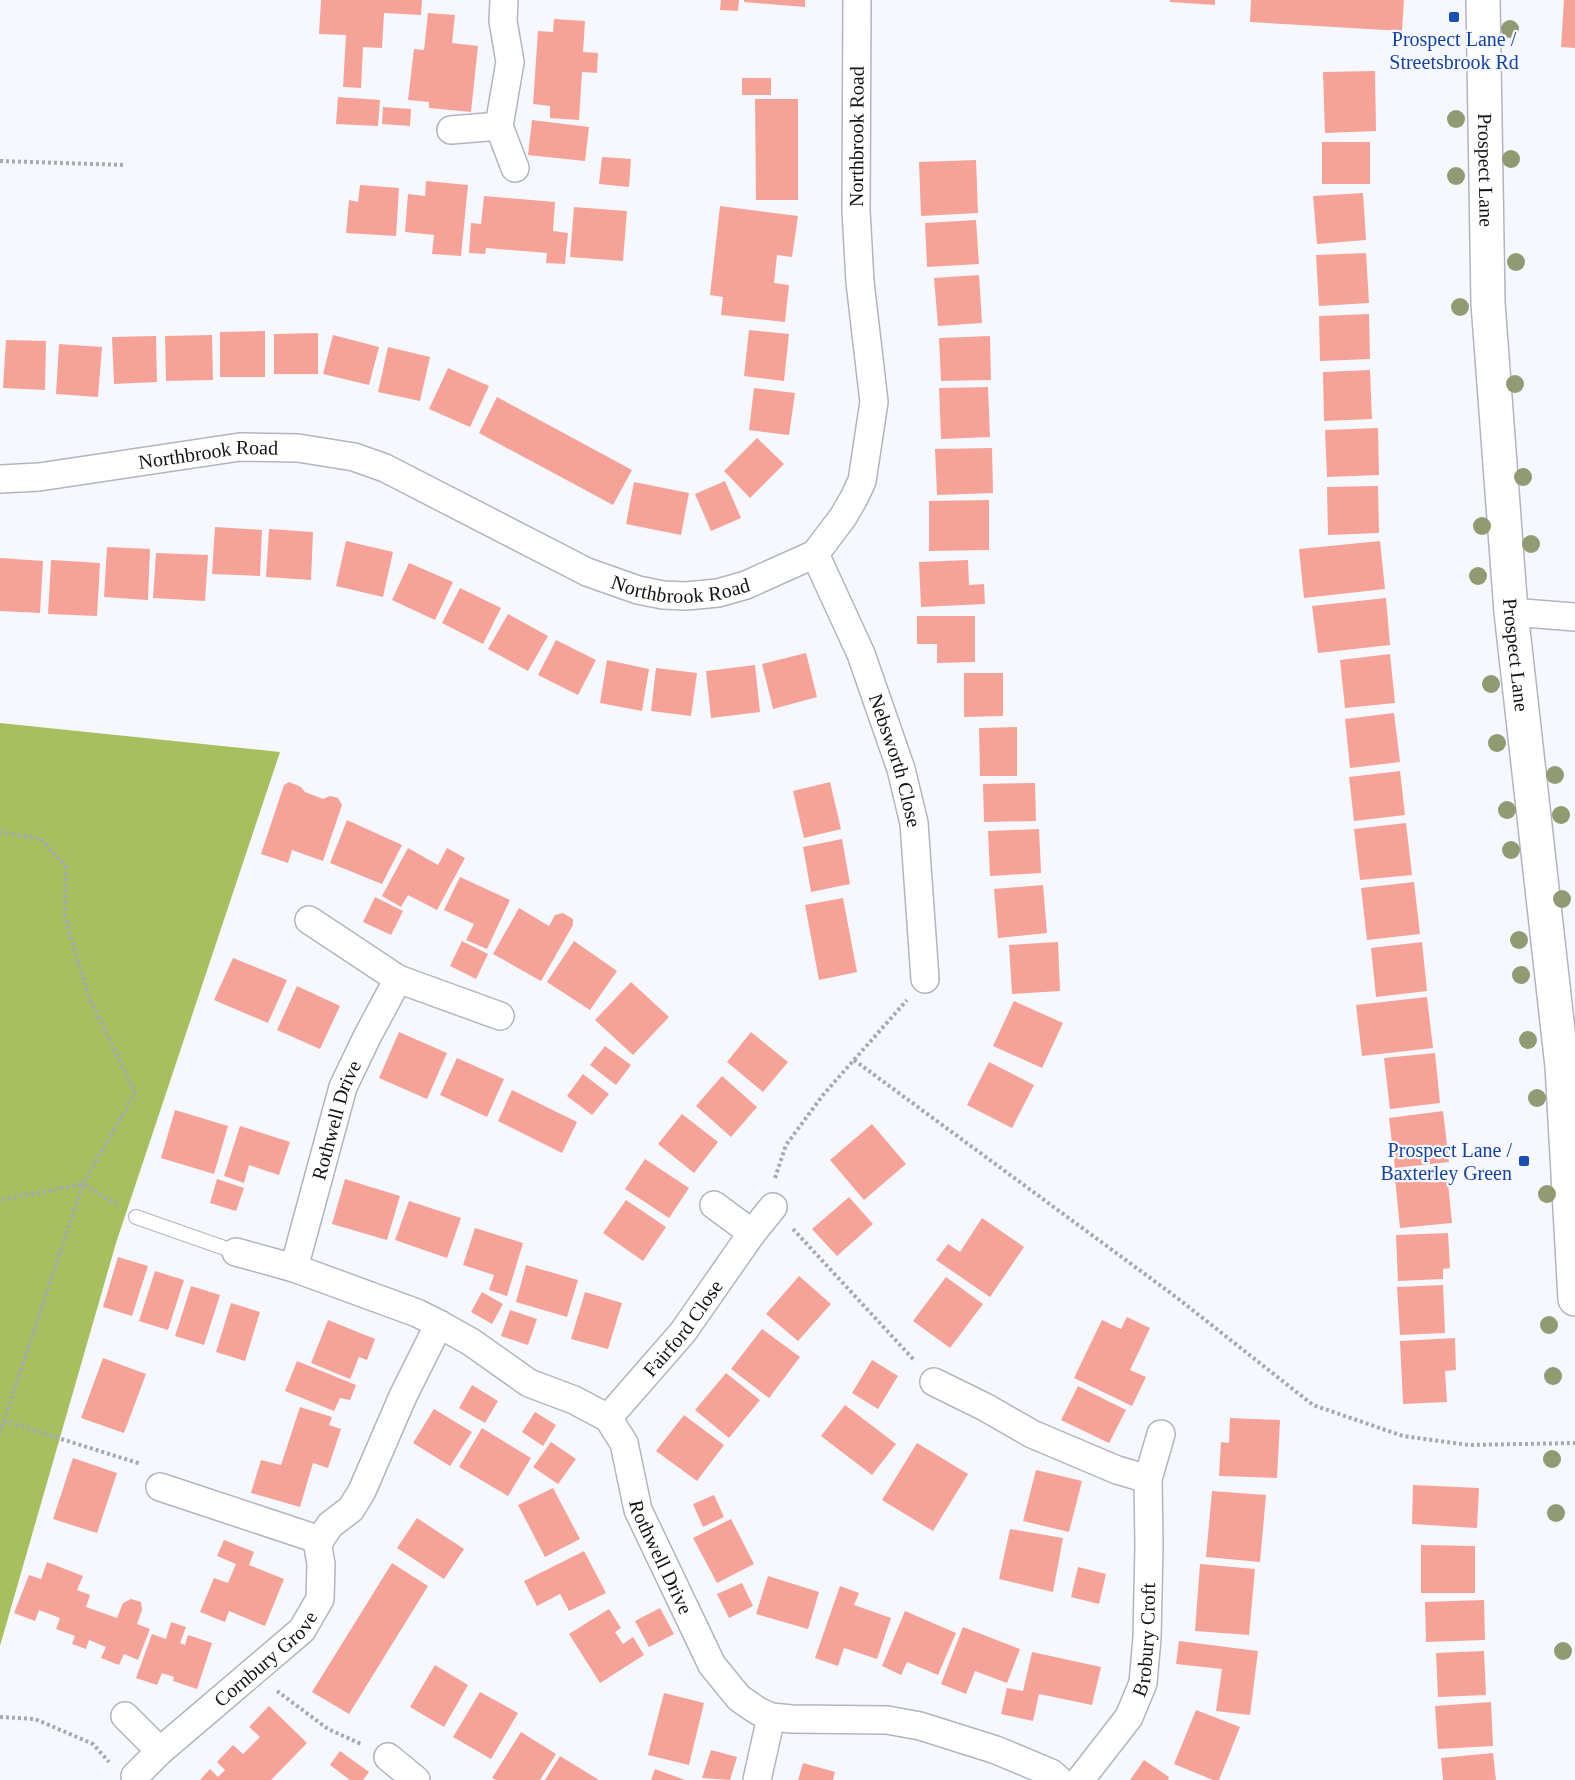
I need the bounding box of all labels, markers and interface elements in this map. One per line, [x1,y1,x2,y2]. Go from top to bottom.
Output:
marker: Prospect Lane / Streetsbrook Rd [1447,10,1461,24]
place label: Prospect Lane / Streetsbrook Rd [1389,28,1519,73]
street label: Northbrook Road [845,66,868,207]
street label: Prospect Lane [1473,113,1498,227]
street label: Northbrook Road [137,436,278,473]
street label: Northbrook Road [608,570,752,607]
street label: Prospect Lane [1499,597,1533,713]
street label: Nebsworth Close [865,691,926,829]
street label: Rothwell Drive [307,1057,365,1182]
place label: Prospect Lane / Baxterley Green [1380,1139,1512,1185]
marker: Prospect Lane / Baxterley Green [1517,1154,1531,1168]
street label: Fairford Close [638,1276,727,1381]
street label: Rothwell Drive [625,1498,697,1618]
street label: Brobury Croft [1128,1582,1159,1700]
street label: Cornbury Grove [210,1607,322,1711]

